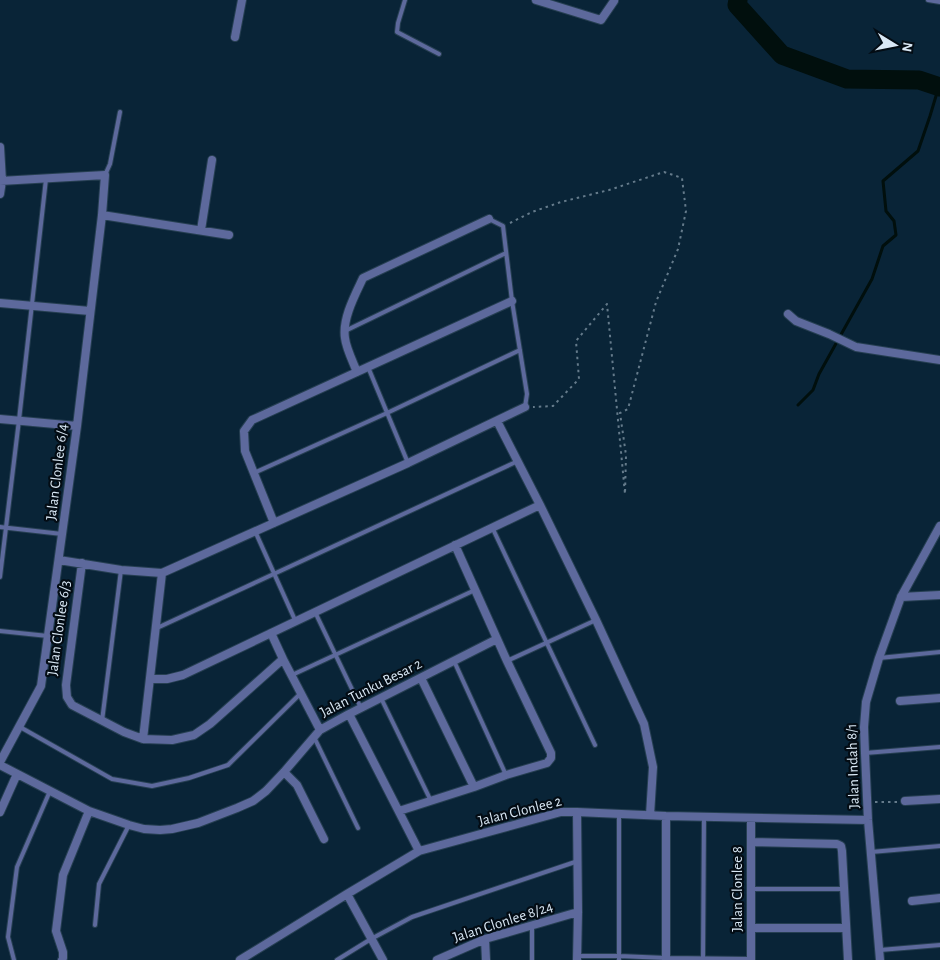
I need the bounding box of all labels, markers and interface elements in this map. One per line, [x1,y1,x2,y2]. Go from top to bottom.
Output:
north arrow [870,20,920,70]
text: N [899,41,915,53]
street label: Jalan Clonlee 6/4 [44,423,70,521]
street label: Jalan Clonlee 6/3 [45,579,73,677]
street label: Jalan Tunku Besar 2 [318,656,424,720]
street label: Jalan Indah 8/1 [844,723,862,809]
street label: Jalan Clonlee 2 [477,793,563,829]
street label: Jalan Clonlee 8 [730,846,745,932]
street label: Jalan Clonlee 8/24 [451,899,555,945]

